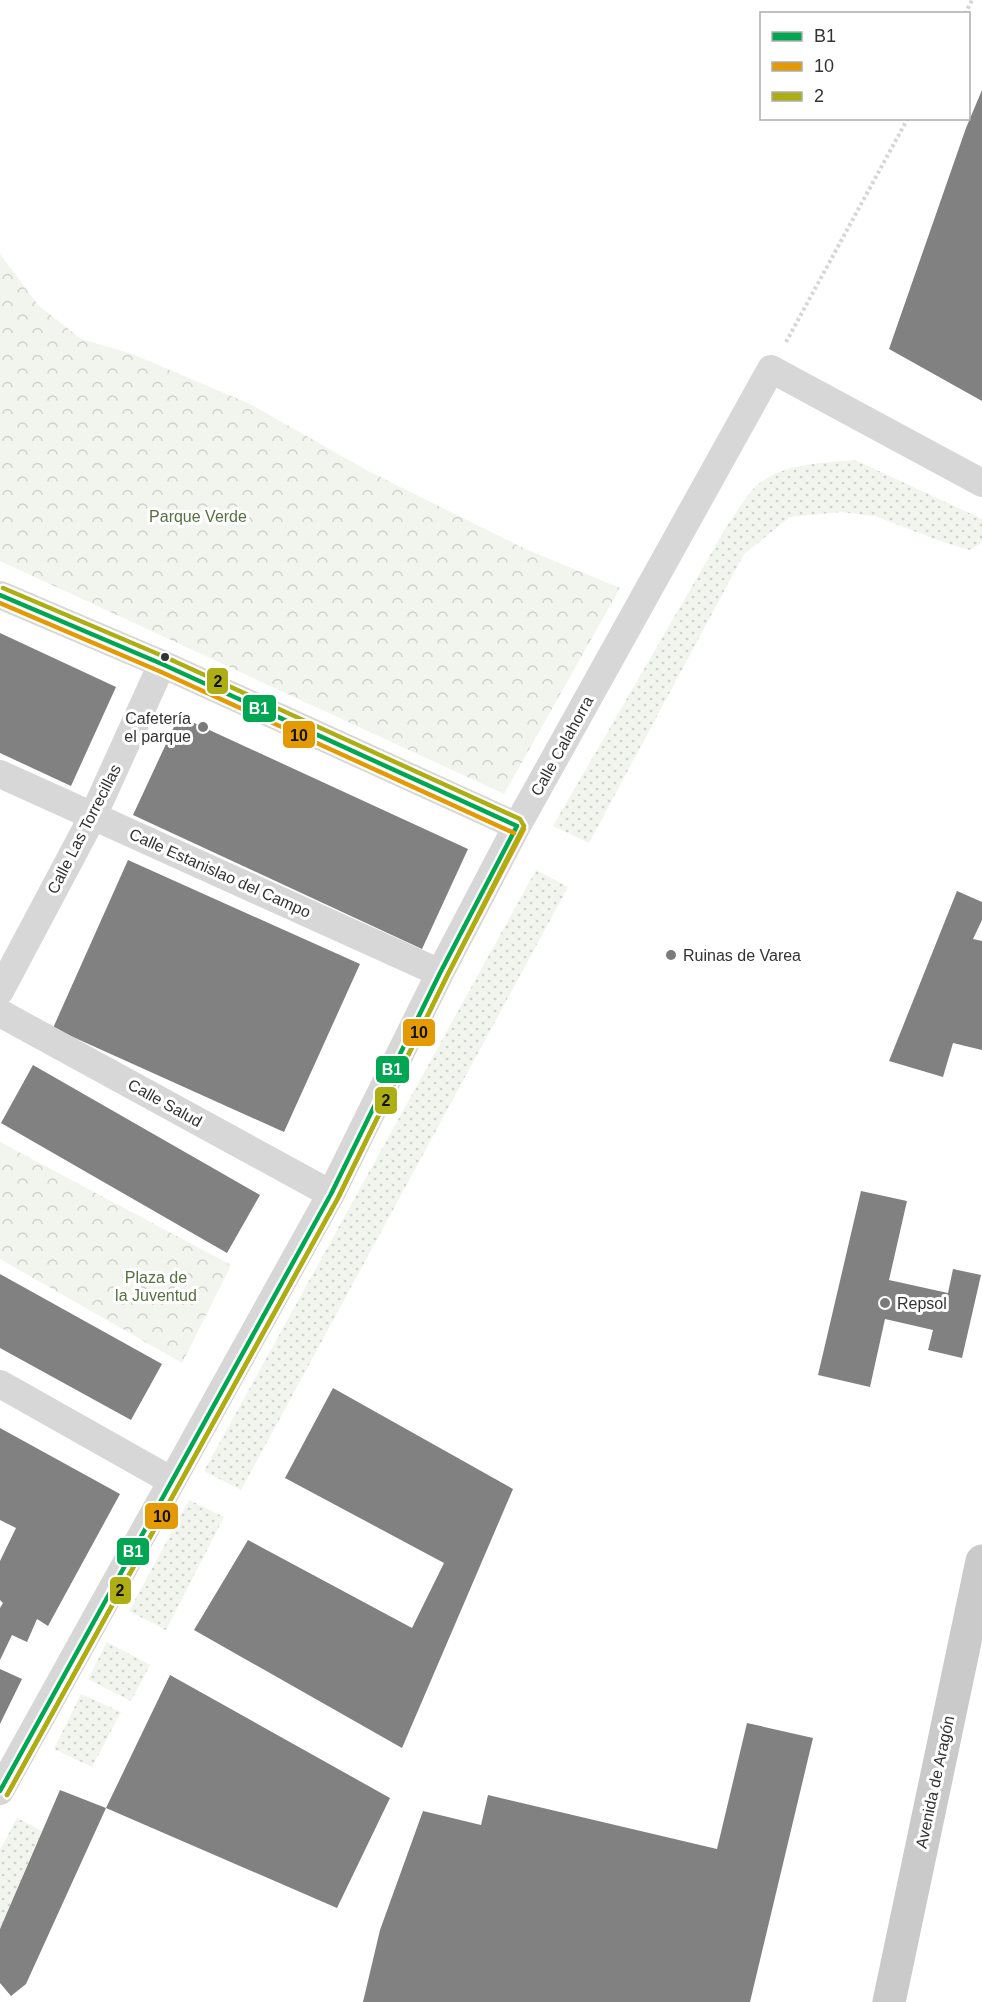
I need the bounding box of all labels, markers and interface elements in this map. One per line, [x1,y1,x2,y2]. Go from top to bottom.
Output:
legend [760,12,970,120]
text: B1 [814,26,836,46]
text: 10 [814,56,834,76]
text: 2 [814,86,824,106]
park label: Parque Verde [149,508,247,525]
unlabelled marker [159,651,171,663]
line badge: 2 [206,667,229,695]
text: 2 [214,673,223,690]
street label: Calle Calahorra [528,693,596,799]
line badge: B1 [242,694,277,723]
text: B1 [249,700,269,717]
place label: Cafetería el parque [124,710,191,745]
marker: Cafetería el parque [196,720,210,734]
line badge: 10 [282,720,316,749]
text: 10 [290,727,308,744]
street label: Calle Las Torrecillas [44,761,124,897]
street label: Calle Estanislao del Campo [127,825,313,921]
place label: Ruinas de Varea [683,947,801,964]
marker: Ruinas de Varea [664,948,678,962]
line badge: 10 [402,1018,436,1047]
text: 10 [410,1024,428,1041]
line badge: B1 [375,1055,410,1084]
text: B1 [382,1061,402,1078]
street label: Calle Salud [125,1076,205,1130]
line badge: 2 [374,1086,398,1115]
text: 2 [382,1092,391,1109]
park label: Plaza de la Juventud [115,1269,197,1304]
place label: Repsol [897,1295,947,1312]
marker: Repsol [878,1296,892,1310]
line badge: 10 [144,1502,179,1530]
text: 10 [153,1508,171,1525]
line badge: B1 [116,1537,150,1566]
text: B1 [123,1543,143,1560]
line badge: 2 [109,1576,132,1605]
text: 2 [116,1582,125,1599]
street label: Avenida de Aragón [913,1714,957,1850]

